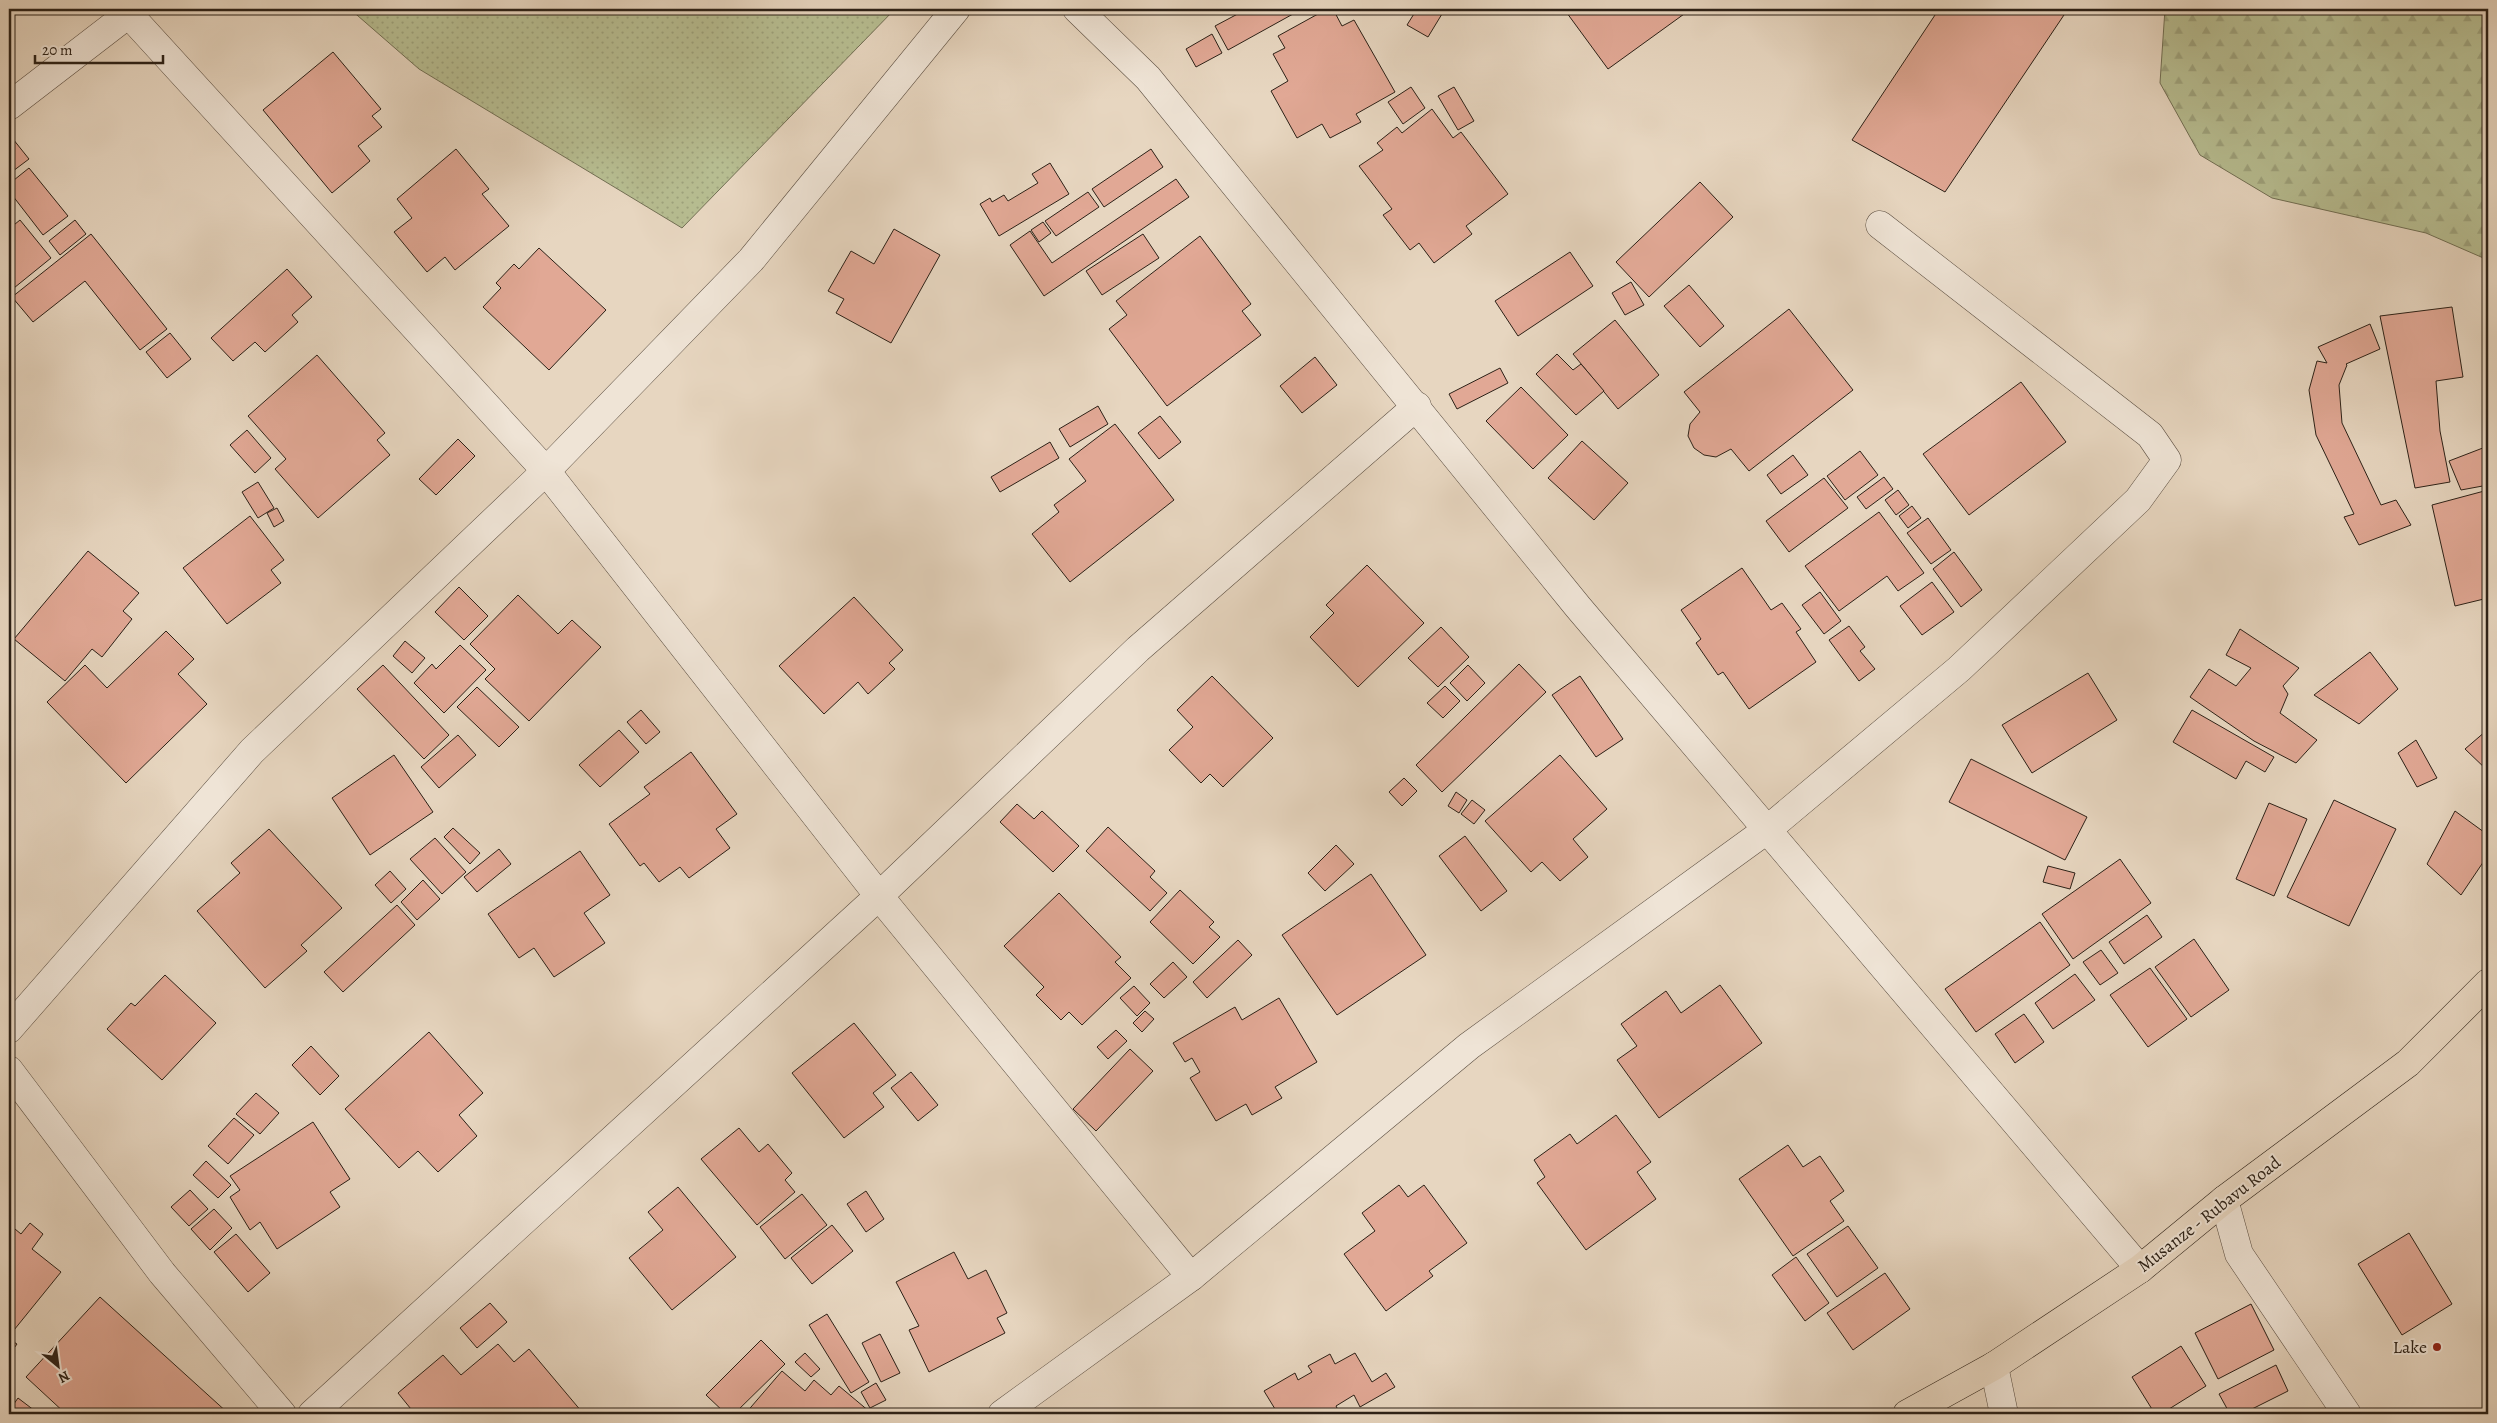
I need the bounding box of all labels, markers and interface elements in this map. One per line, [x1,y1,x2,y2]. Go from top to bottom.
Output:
scale bar [35,32,162,64]
text: 20 m [42,40,73,60]
street label: Musanze - Rubavu Road [2132,1150,2286,1278]
place label: Lake [2393,1335,2427,1359]
north arrow [32,1340,82,1390]
marker: Lake [2431,1341,2443,1353]
text: N [55,1366,73,1388]

